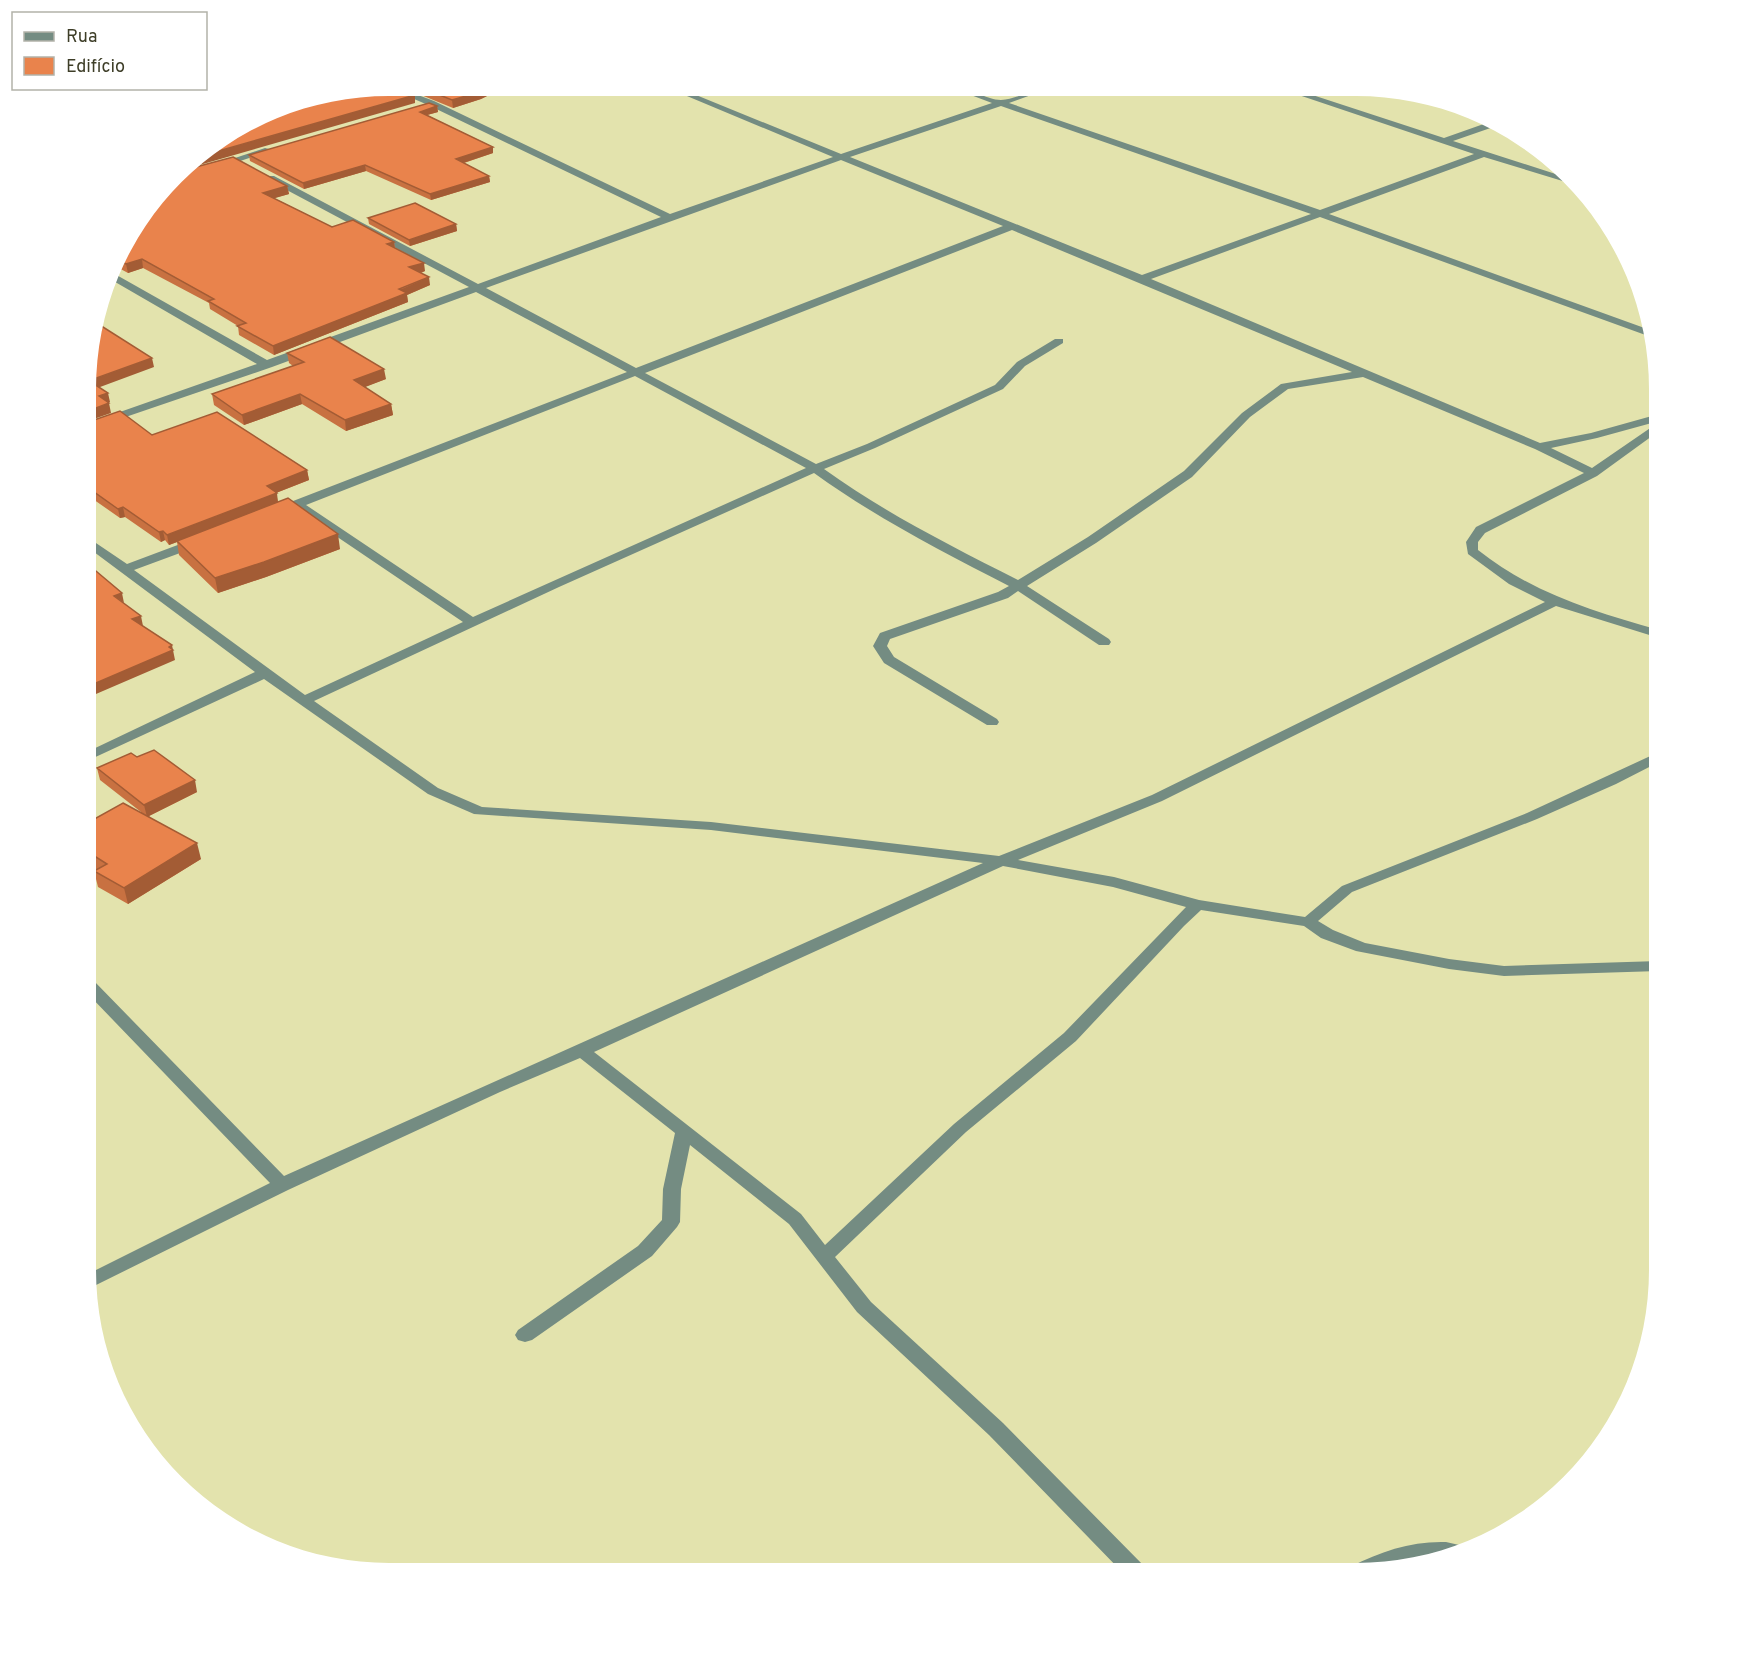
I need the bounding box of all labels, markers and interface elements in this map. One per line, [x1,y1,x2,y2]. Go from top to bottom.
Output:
legend [12,12,207,90]
text: Rua [66,26,97,49]
text: Edifício [66,56,125,79]

